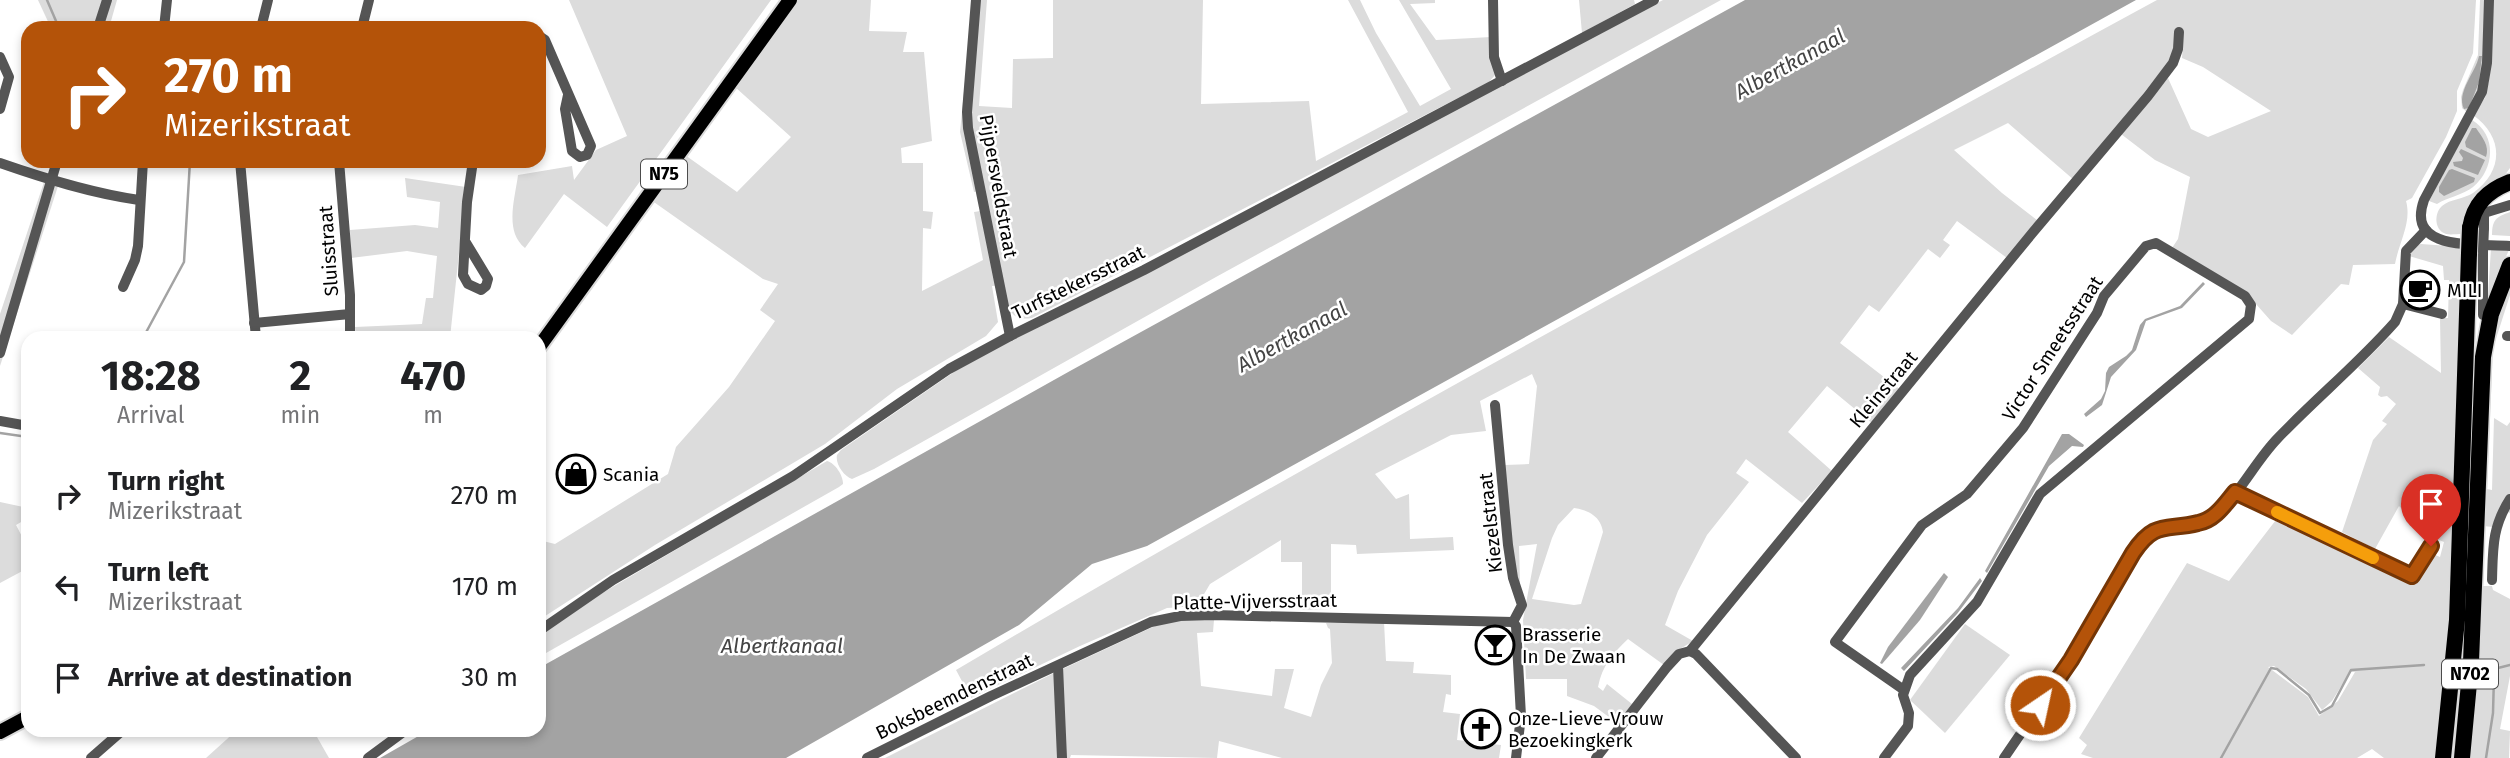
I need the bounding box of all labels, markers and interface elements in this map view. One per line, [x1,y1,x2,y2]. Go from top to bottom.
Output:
water label: Albertkanaal [1729,23,1850,105]
text: 270 m [164,46,293,105]
icon: right [49,49,140,140]
text: Mizerikstraat [164,106,351,144]
street label: Pijpersveldstraat [975,113,1022,260]
road number: N75 [641,160,687,188]
street label: Sluisstraat [314,205,343,297]
street label: Turfstekersstraat [1008,240,1149,325]
cafe icon: MILI [2399,269,2441,311]
street label: Victor Smeetsstraat [1997,272,2108,425]
place label: MILI [2447,279,2482,302]
water label: Albertkanaal [1231,296,1352,378]
street label: Kleinstraat [1845,346,1922,432]
text: 18:28 [101,351,201,401]
text: 2 [290,351,311,401]
text: 470 [400,351,466,401]
text: Arrival [117,401,184,429]
text: min [281,401,320,429]
text: m [423,401,443,429]
shop icon: Scania [555,453,597,495]
place label: Scania [603,463,659,486]
text: Turn right [108,466,225,497]
street label: Kiezelstraat [1474,472,1507,574]
pin [2401,474,2461,546]
icon: right [49,477,87,515]
text: 270 m [450,480,518,511]
icon: arrive [2412,485,2450,523]
text: Mizerikstraat [108,497,242,525]
text: Turn left [108,557,209,588]
icon: left [49,568,87,606]
text: 170 m [452,571,518,602]
text: Mizerikstraat [108,588,242,616]
street label: Platte-Vijversstraat [1173,589,1337,614]
place label: Brasserie In De Zwaan [1522,623,1626,668]
bar icon: Brasserie In De Zwaan [1474,624,1516,666]
water label: Albertkanaal [720,633,843,659]
street label: Boksbeemdenstraat [872,648,1037,745]
icon: arrive [49,659,87,697]
road number: N702 [2442,660,2498,688]
text: Arrive at destination [108,662,352,693]
text: 30 m [461,662,518,693]
position arrow [2003,668,2077,742]
place label: Onze-Lieve-Vrouw Bezoekingkerk [1508,707,1664,752]
church icon: Onze-Lieve-Vrouw Bezoekingkerk [1460,708,1502,750]

